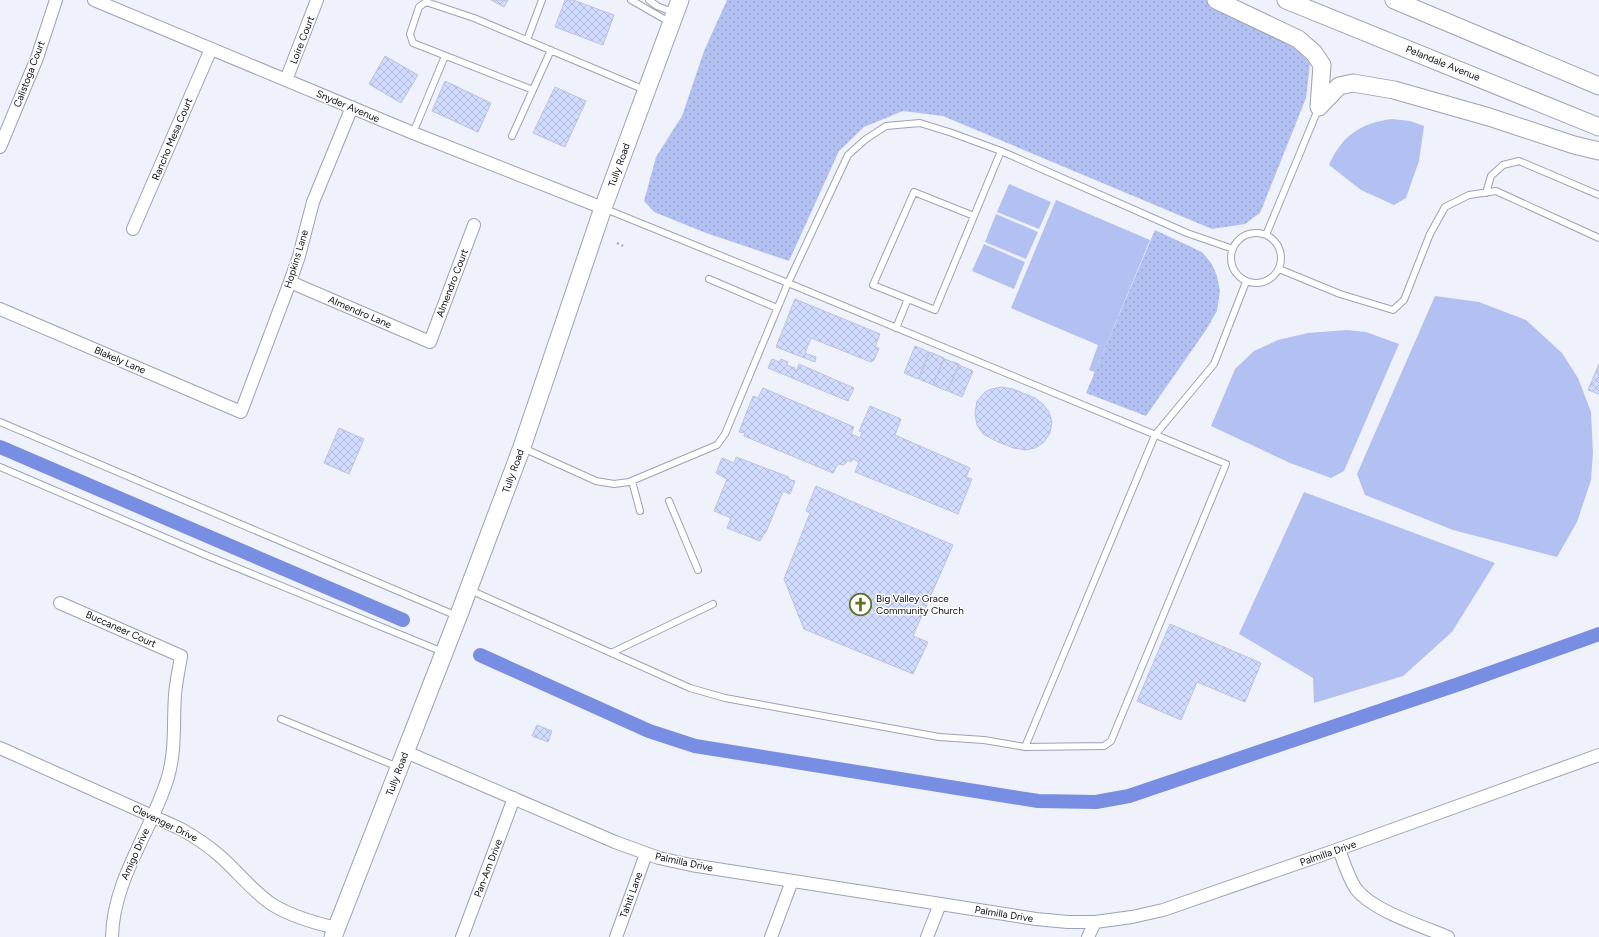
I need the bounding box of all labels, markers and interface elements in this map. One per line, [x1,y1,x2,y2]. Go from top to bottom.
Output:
street label: Loire Court [287,14,317,66]
street label: Calistoga Court [10,39,48,109]
street label: Pelandale Avenue [1404,42,1483,84]
street label: Snyder Avenue [314,87,382,125]
street label: Rancho Mesa Court [149,96,195,182]
street label: Tully Road [605,141,633,189]
street label: Hopkins Lane [281,228,311,290]
street label: Almendro Court [433,247,471,319]
street label: Almendro Lane [326,293,394,331]
street label: Blakely Lane [92,343,148,377]
street label: Tully Road [499,447,527,495]
church icon: Big Valley Grace Community Church [847,591,873,617]
place label: Big Valley Grace Community Church [876,592,964,617]
street label: Buccaneer Court [84,608,158,650]
street label: Tully Road [383,750,411,798]
street label: Clevenger Drive [130,802,200,845]
street label: Amigo Drive [118,826,152,882]
street label: Pan-Am Drive [471,837,505,899]
street label: Palmilla Drive [1298,837,1358,869]
street label: Palmilla Drive [654,850,715,875]
street label: Tahiti Lane [617,870,645,920]
street label: Palmilla Drive [974,903,1035,925]

